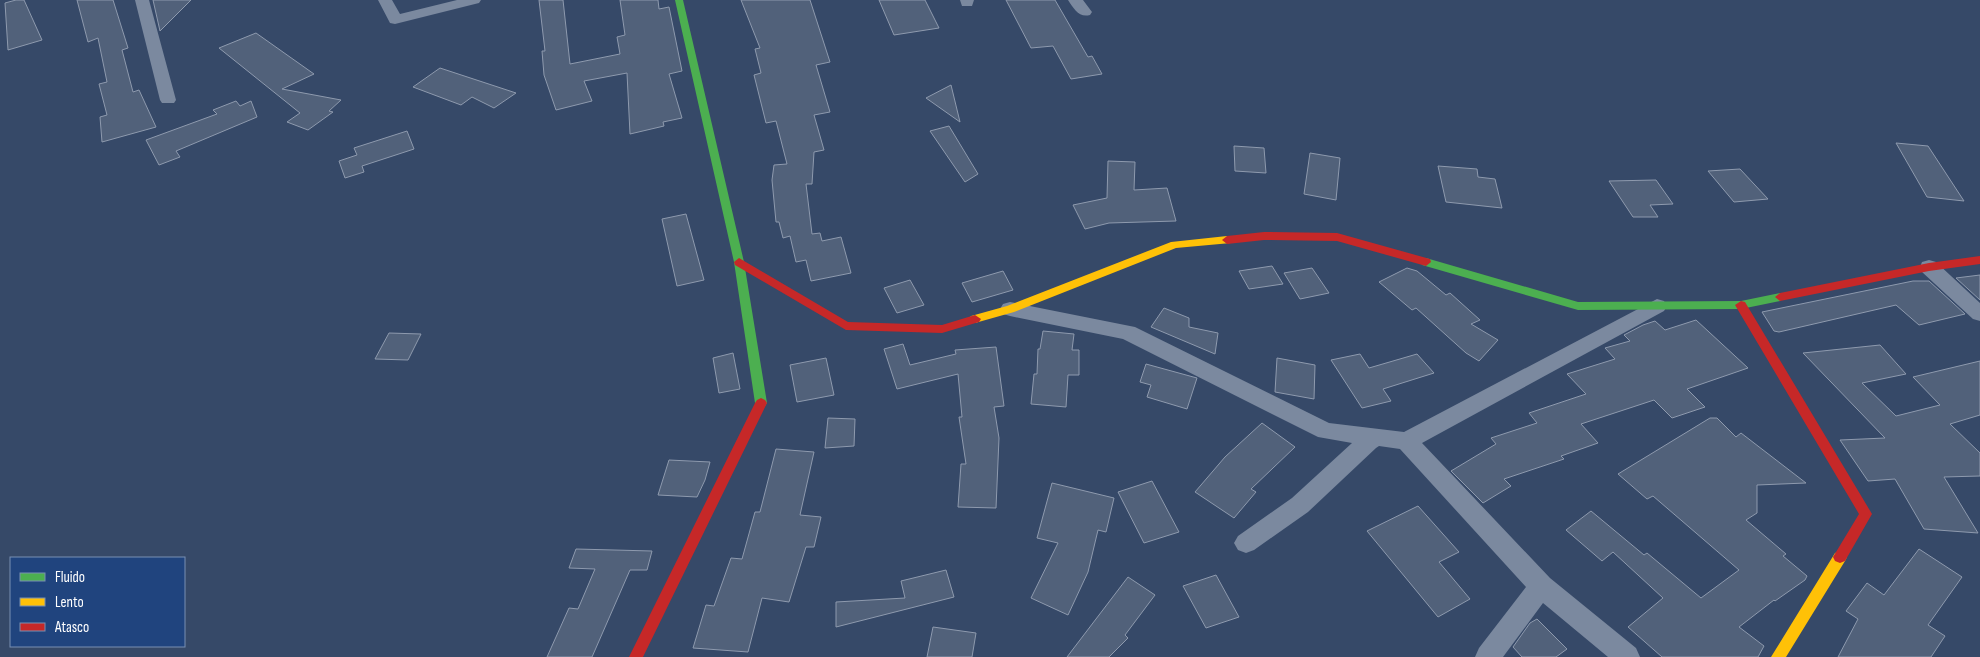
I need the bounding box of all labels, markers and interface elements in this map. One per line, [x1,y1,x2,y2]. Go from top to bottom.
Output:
legend [10,557,185,647]
text: Fluido [55,568,85,587]
text: Lento [55,593,84,612]
text: Atasco [54,618,89,637]

